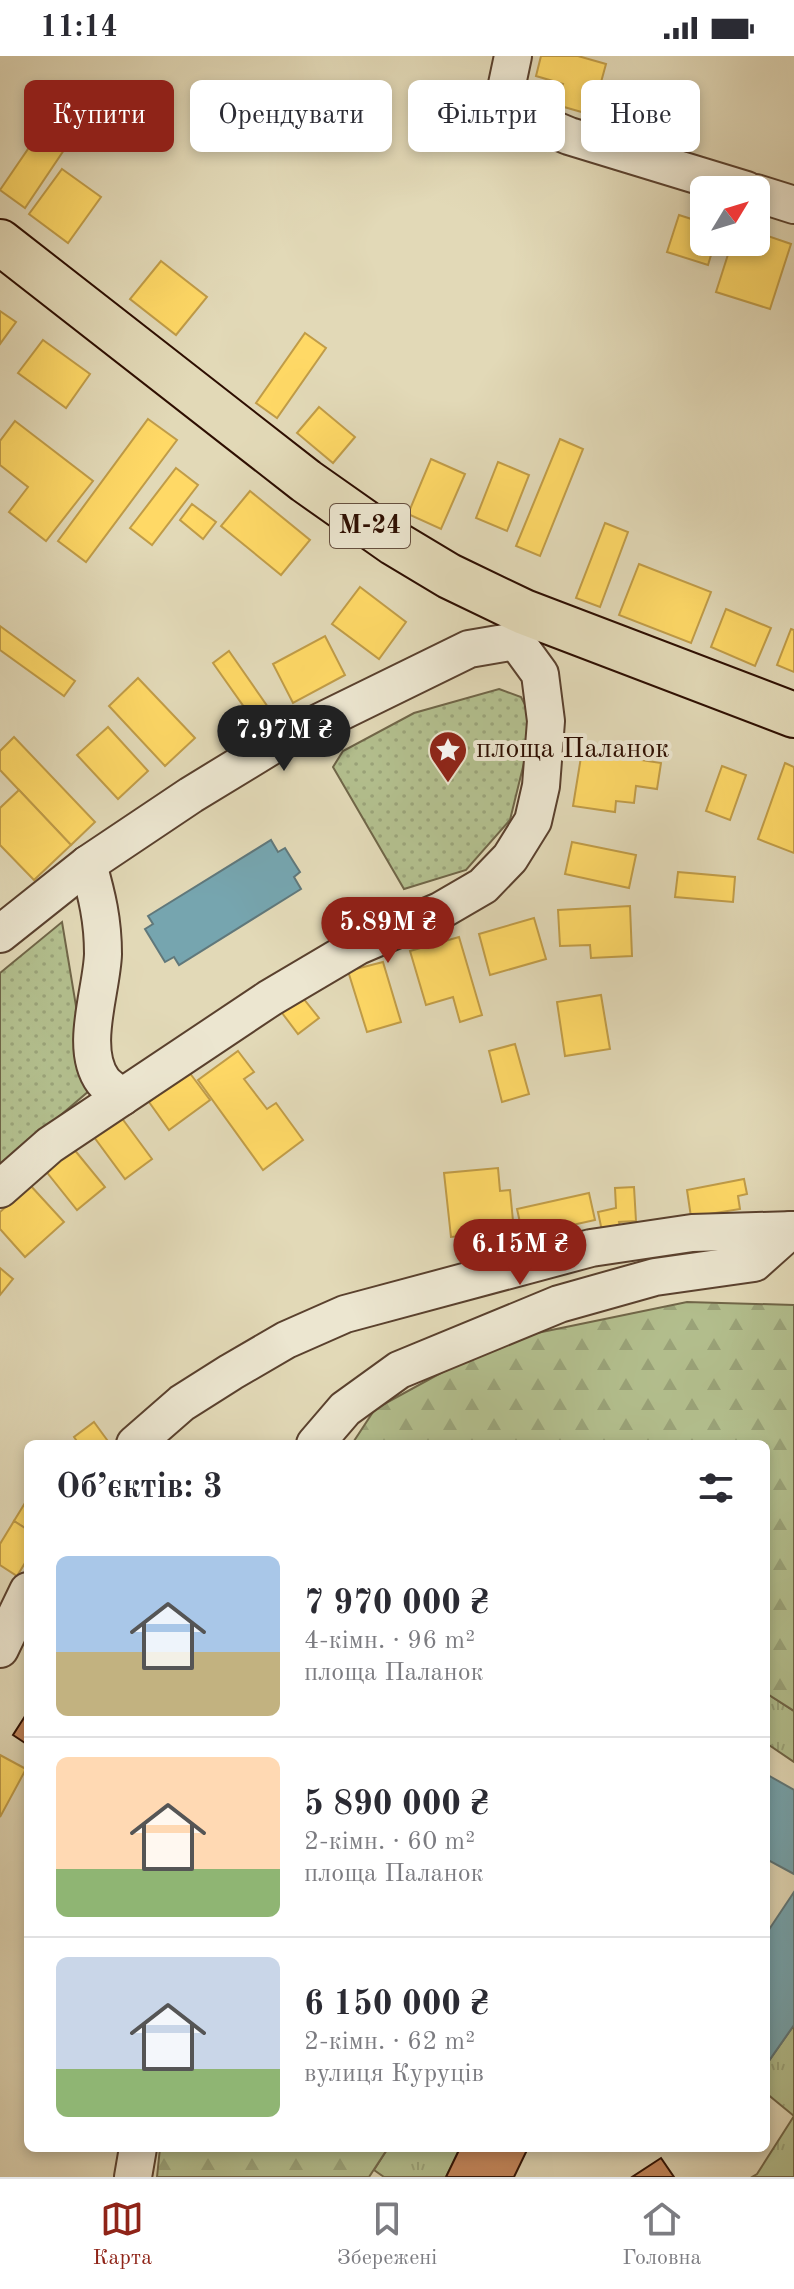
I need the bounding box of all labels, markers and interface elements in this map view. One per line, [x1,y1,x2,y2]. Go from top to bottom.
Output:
text: 11:14 [40,13,118,43]
chip: Купити [24,80,174,152]
chip: Орендувати [190,80,392,152]
chip: Фільтри [408,80,565,152]
chip: Нове [581,80,700,152]
north arrow [690,176,770,256]
map controls [690,176,770,256]
road number: М-24 [330,504,410,548]
pin: 7.97M ₴ [210,705,358,773]
text: 7.97M ₴ [235,718,333,744]
place icon: площа Паланок [427,729,469,784]
place label: площа Паланок [476,736,669,764]
pin: 5.89M ₴ [314,897,462,965]
text: 5.89M ₴ [339,910,437,936]
pin: 6.15M ₴ [446,1219,594,1287]
text: 6.15M ₴ [471,1232,569,1258]
icon: filters [694,1466,738,1510]
text: Об’єктів: 3 [56,1471,223,1505]
text: 7 970 000 ₴ [304,1587,489,1621]
icon: home [120,1588,216,1684]
text: 4-кімн. · 96 m² [304,1628,475,1654]
text: площа Паланок [304,1660,484,1686]
text: 5 890 000 ₴ [304,1788,489,1822]
icon: home [120,1789,216,1885]
text: 2-кімн. · 60 m² [304,1829,475,1855]
text: площа Паланок [304,1861,484,1887]
text: 6 150 000 ₴ [304,1988,489,2022]
icon: home [120,1989,216,2085]
text: 2-кімн. · 62 m² [304,2029,475,2055]
text: вулиця Куруців [304,2061,484,2087]
tab: Карта [93,2197,152,2272]
tab: Збережені [337,2197,437,2272]
tab: Головна [622,2197,701,2272]

